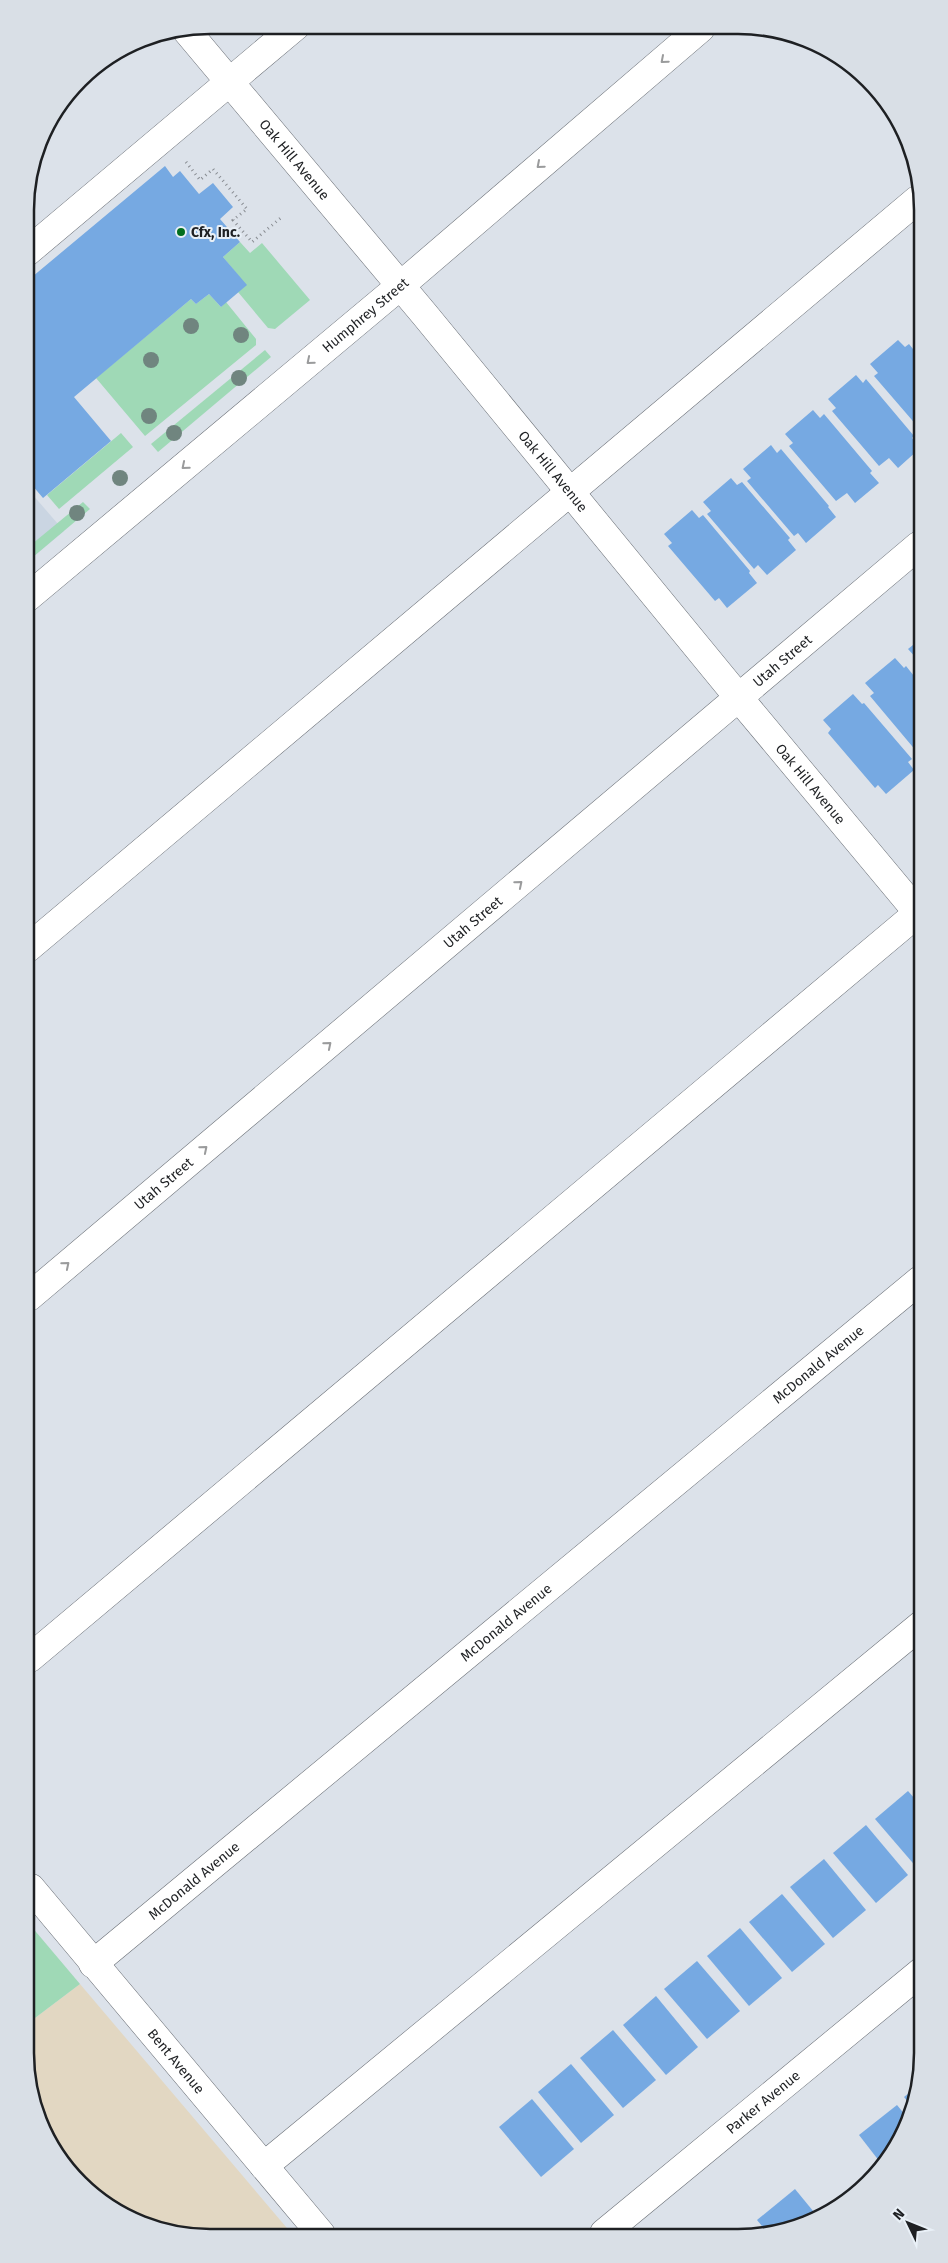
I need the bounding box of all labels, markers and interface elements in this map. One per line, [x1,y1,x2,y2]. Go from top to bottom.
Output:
one-way arrow [660,54,669,63]
street label: Oak Hill Avenue [256,116,333,204]
one-way arrow [537,160,546,168]
place label: Cfx, Inc. [191,224,240,241]
marker: Cfx, Inc. [175,226,187,238]
street label: Humphrey Street [319,274,413,356]
one-way arrow [306,356,315,365]
street label: Oak Hill Avenue [514,428,591,516]
one-way arrow [182,460,191,468]
street label: Utah Street [750,631,816,691]
street label: Oak Hill Avenue [772,740,849,828]
one-way arrow [513,881,522,889]
street label: Utah Street [440,892,507,952]
one-way arrow [322,1042,331,1050]
one-way arrow [198,1146,207,1155]
street label: Utah Street [131,1154,197,1213]
one-way arrow [60,1263,69,1271]
street label: McDonald Avenue [769,1322,867,1407]
street label: McDonald Avenue [457,1580,555,1665]
street label: McDonald Avenue [145,1838,243,1924]
street label: Bent Avenue [144,2026,208,2098]
street label: Parker Avenue [723,2067,804,2138]
north arrow [883,2198,933,2248]
text: N [889,2205,908,2224]

